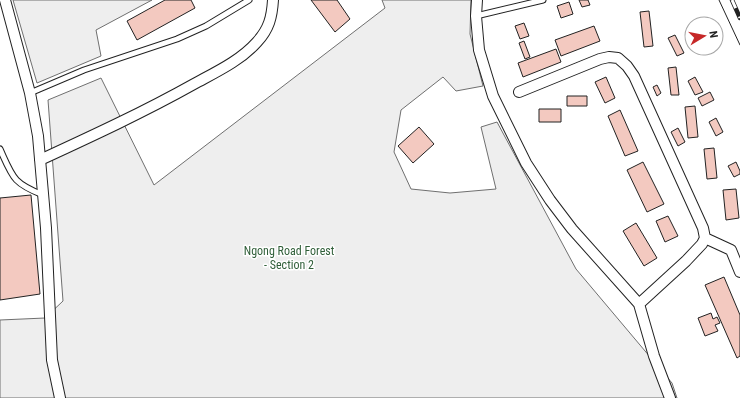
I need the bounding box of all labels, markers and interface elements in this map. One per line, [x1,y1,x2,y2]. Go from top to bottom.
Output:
north arrow [684,16,724,56]
text: N [706,30,720,39]
park label: Ngong Road Forest - Section 2 [244,244,335,272]

